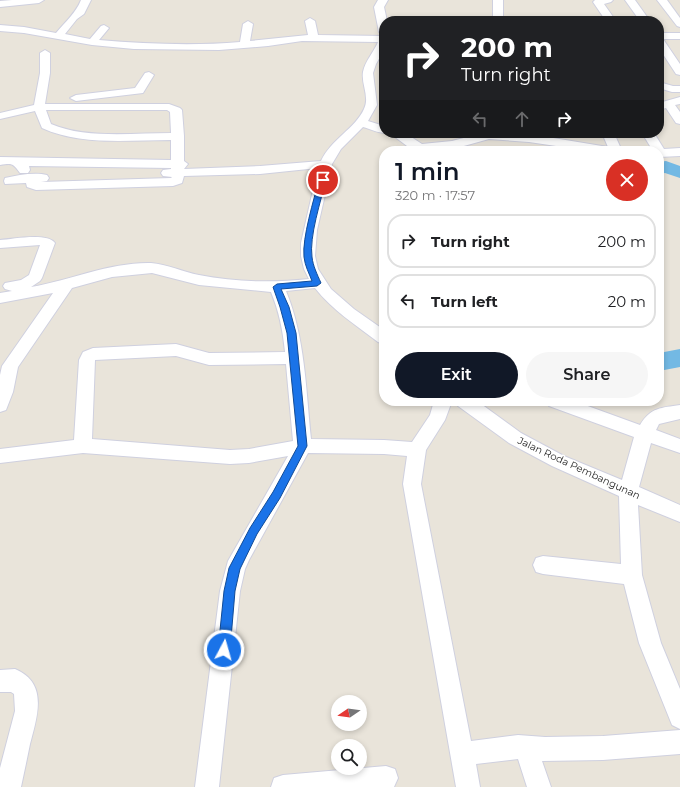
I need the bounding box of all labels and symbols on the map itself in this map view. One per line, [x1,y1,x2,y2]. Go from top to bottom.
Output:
pin [306,163,340,197]
street label: Jalan Roda Pembangunan [515,433,642,502]
position arrow [203,629,245,671]
north arrow [331,695,367,731]

